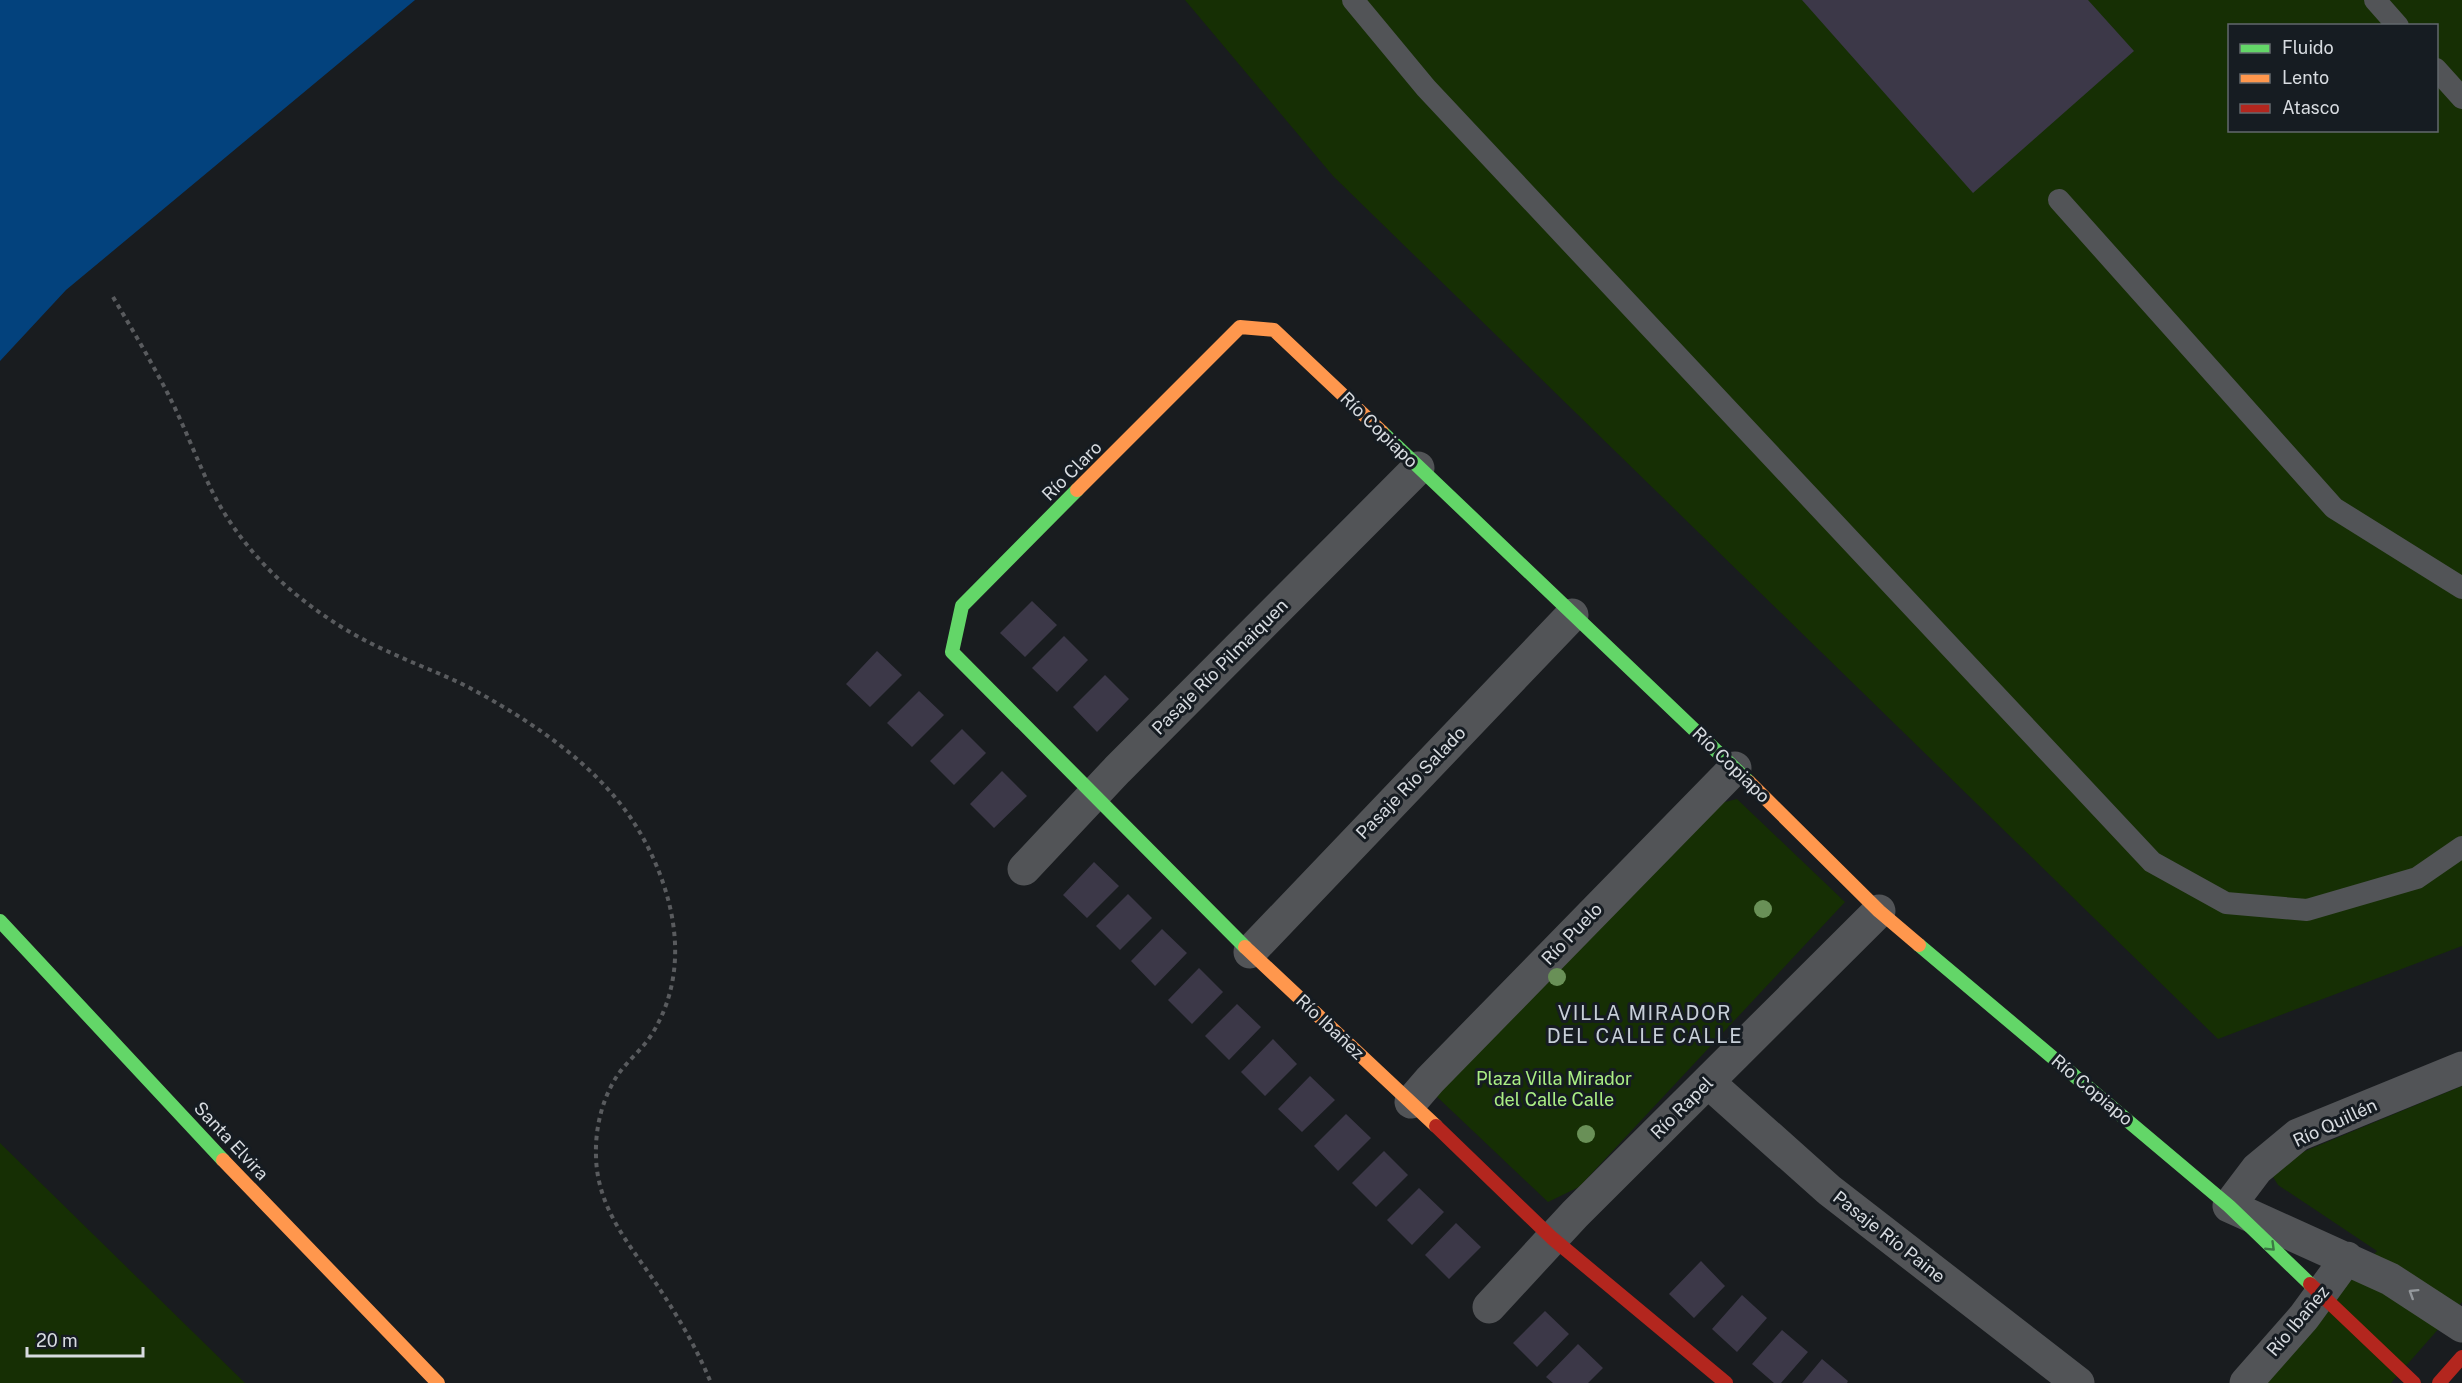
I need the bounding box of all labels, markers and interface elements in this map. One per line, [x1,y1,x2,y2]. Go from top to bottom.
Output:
legend [2228,24,2438,132]
text: Fluido [2282,37,2334,58]
text: Lento [2282,67,2329,88]
text: Atasco [2282,97,2340,118]
street label: Río Copiapo [1336,388,1422,472]
street label: Río Claro [1037,436,1106,505]
street label: Pasaje Río Pilmaiquen [1147,594,1292,739]
street label: Pasaje Río Salado [1352,722,1470,843]
street label: Río Copiapo [1688,723,1774,807]
street label: Río Puelo [1537,898,1606,969]
street label: Río Ibañez [1292,990,1369,1063]
district label: VILLA MIRADOR DEL CALLE CALLE [1547,1001,1743,1048]
street label: Río Copiapo [2047,1050,2137,1130]
park label: Plaza Villa Mirador del Calle Calle [1476,1068,1632,1110]
street label: Río Rapel [1646,1072,1717,1143]
street label: Río Quillén [2289,1094,2380,1151]
street label: Santa Elvira [190,1097,273,1184]
street label: Pasaje Río Paine [1829,1186,1950,1287]
one-way arrow [2263,1239,2274,1250]
street label: Río Ibañez [2262,1281,2333,1360]
one-way arrow [2409,1289,2419,1301]
scale bar [27,1320,142,1358]
text: 20 m [36,1330,78,1351]

